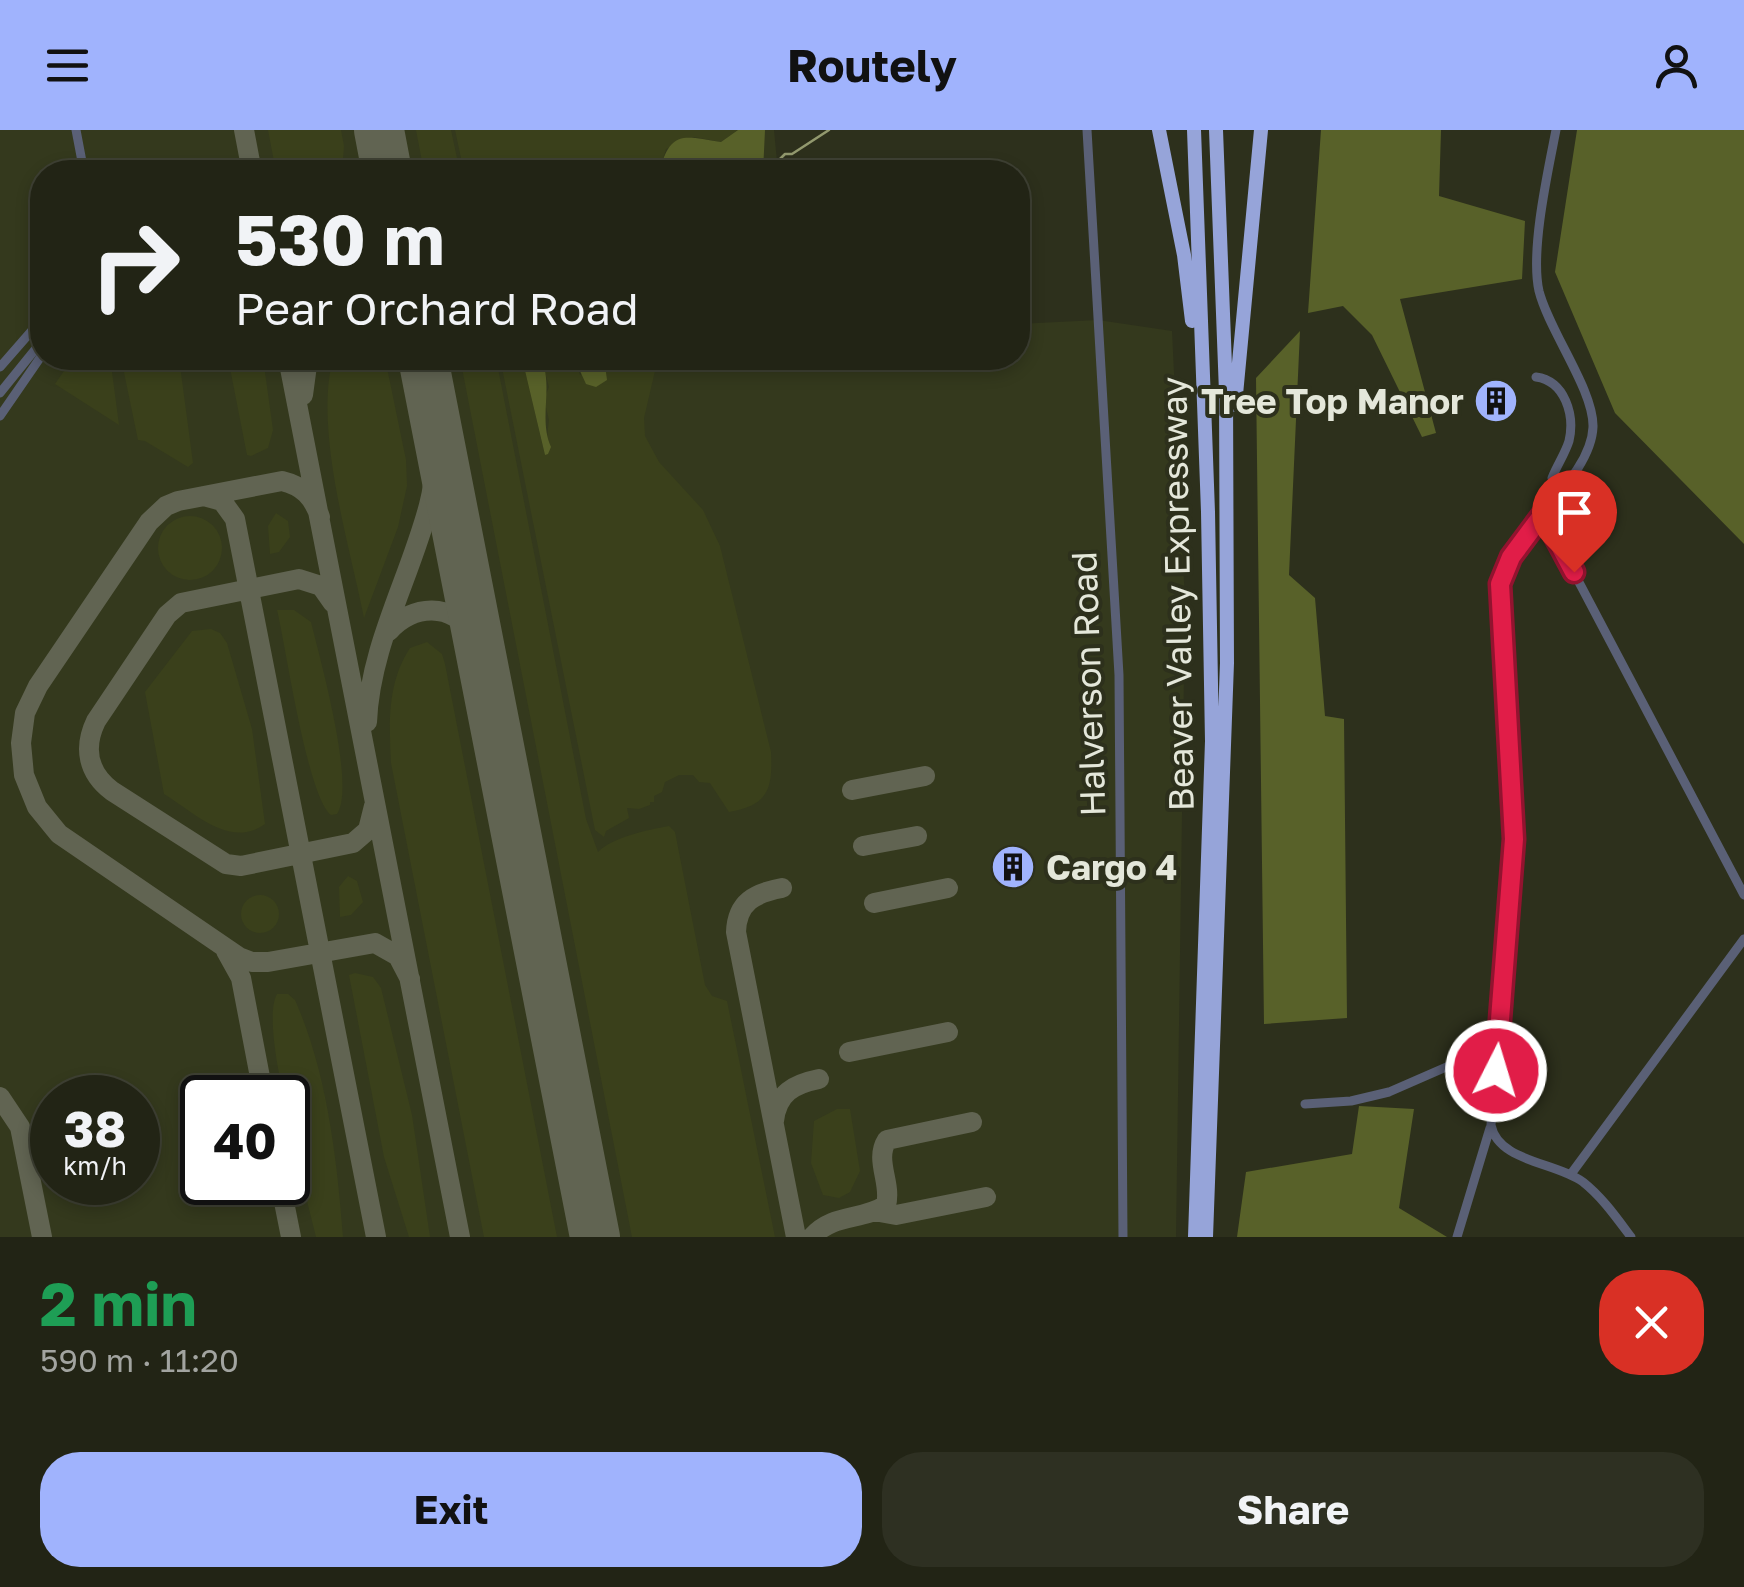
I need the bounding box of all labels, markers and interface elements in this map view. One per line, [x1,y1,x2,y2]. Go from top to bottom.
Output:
icon: menu [40,38,95,93]
text: Routely [787,38,957,92]
icon: person [1649,38,1704,93]
text: 530 m [235,196,445,280]
icon: right [70,200,200,330]
text: Pear Orchard Road [235,281,639,335]
street label: Beaver Valley Expressway [1152,376,1202,812]
building icon: Tree Top Manor [1473,378,1519,424]
place label: Tree Top Manor [1201,380,1464,422]
pin [1532,470,1617,573]
icon: arrive [1547,485,1602,540]
street label: Halverson Road [1062,551,1114,817]
building icon: Cargo 4 [990,844,1036,890]
place label: Cargo 4 [1046,846,1177,888]
position arrow [1444,1019,1548,1123]
speed limit sign: 40 [180,1075,310,1205]
text: 38 [64,1098,126,1158]
text: km/h [63,1150,127,1181]
text: 2 min [40,1267,197,1339]
button: close [1599,1270,1704,1375]
text: 590 m · 11:20 [40,1341,239,1379]
button: Exit [40,1452,862,1567]
button: Share [882,1452,1704,1567]

